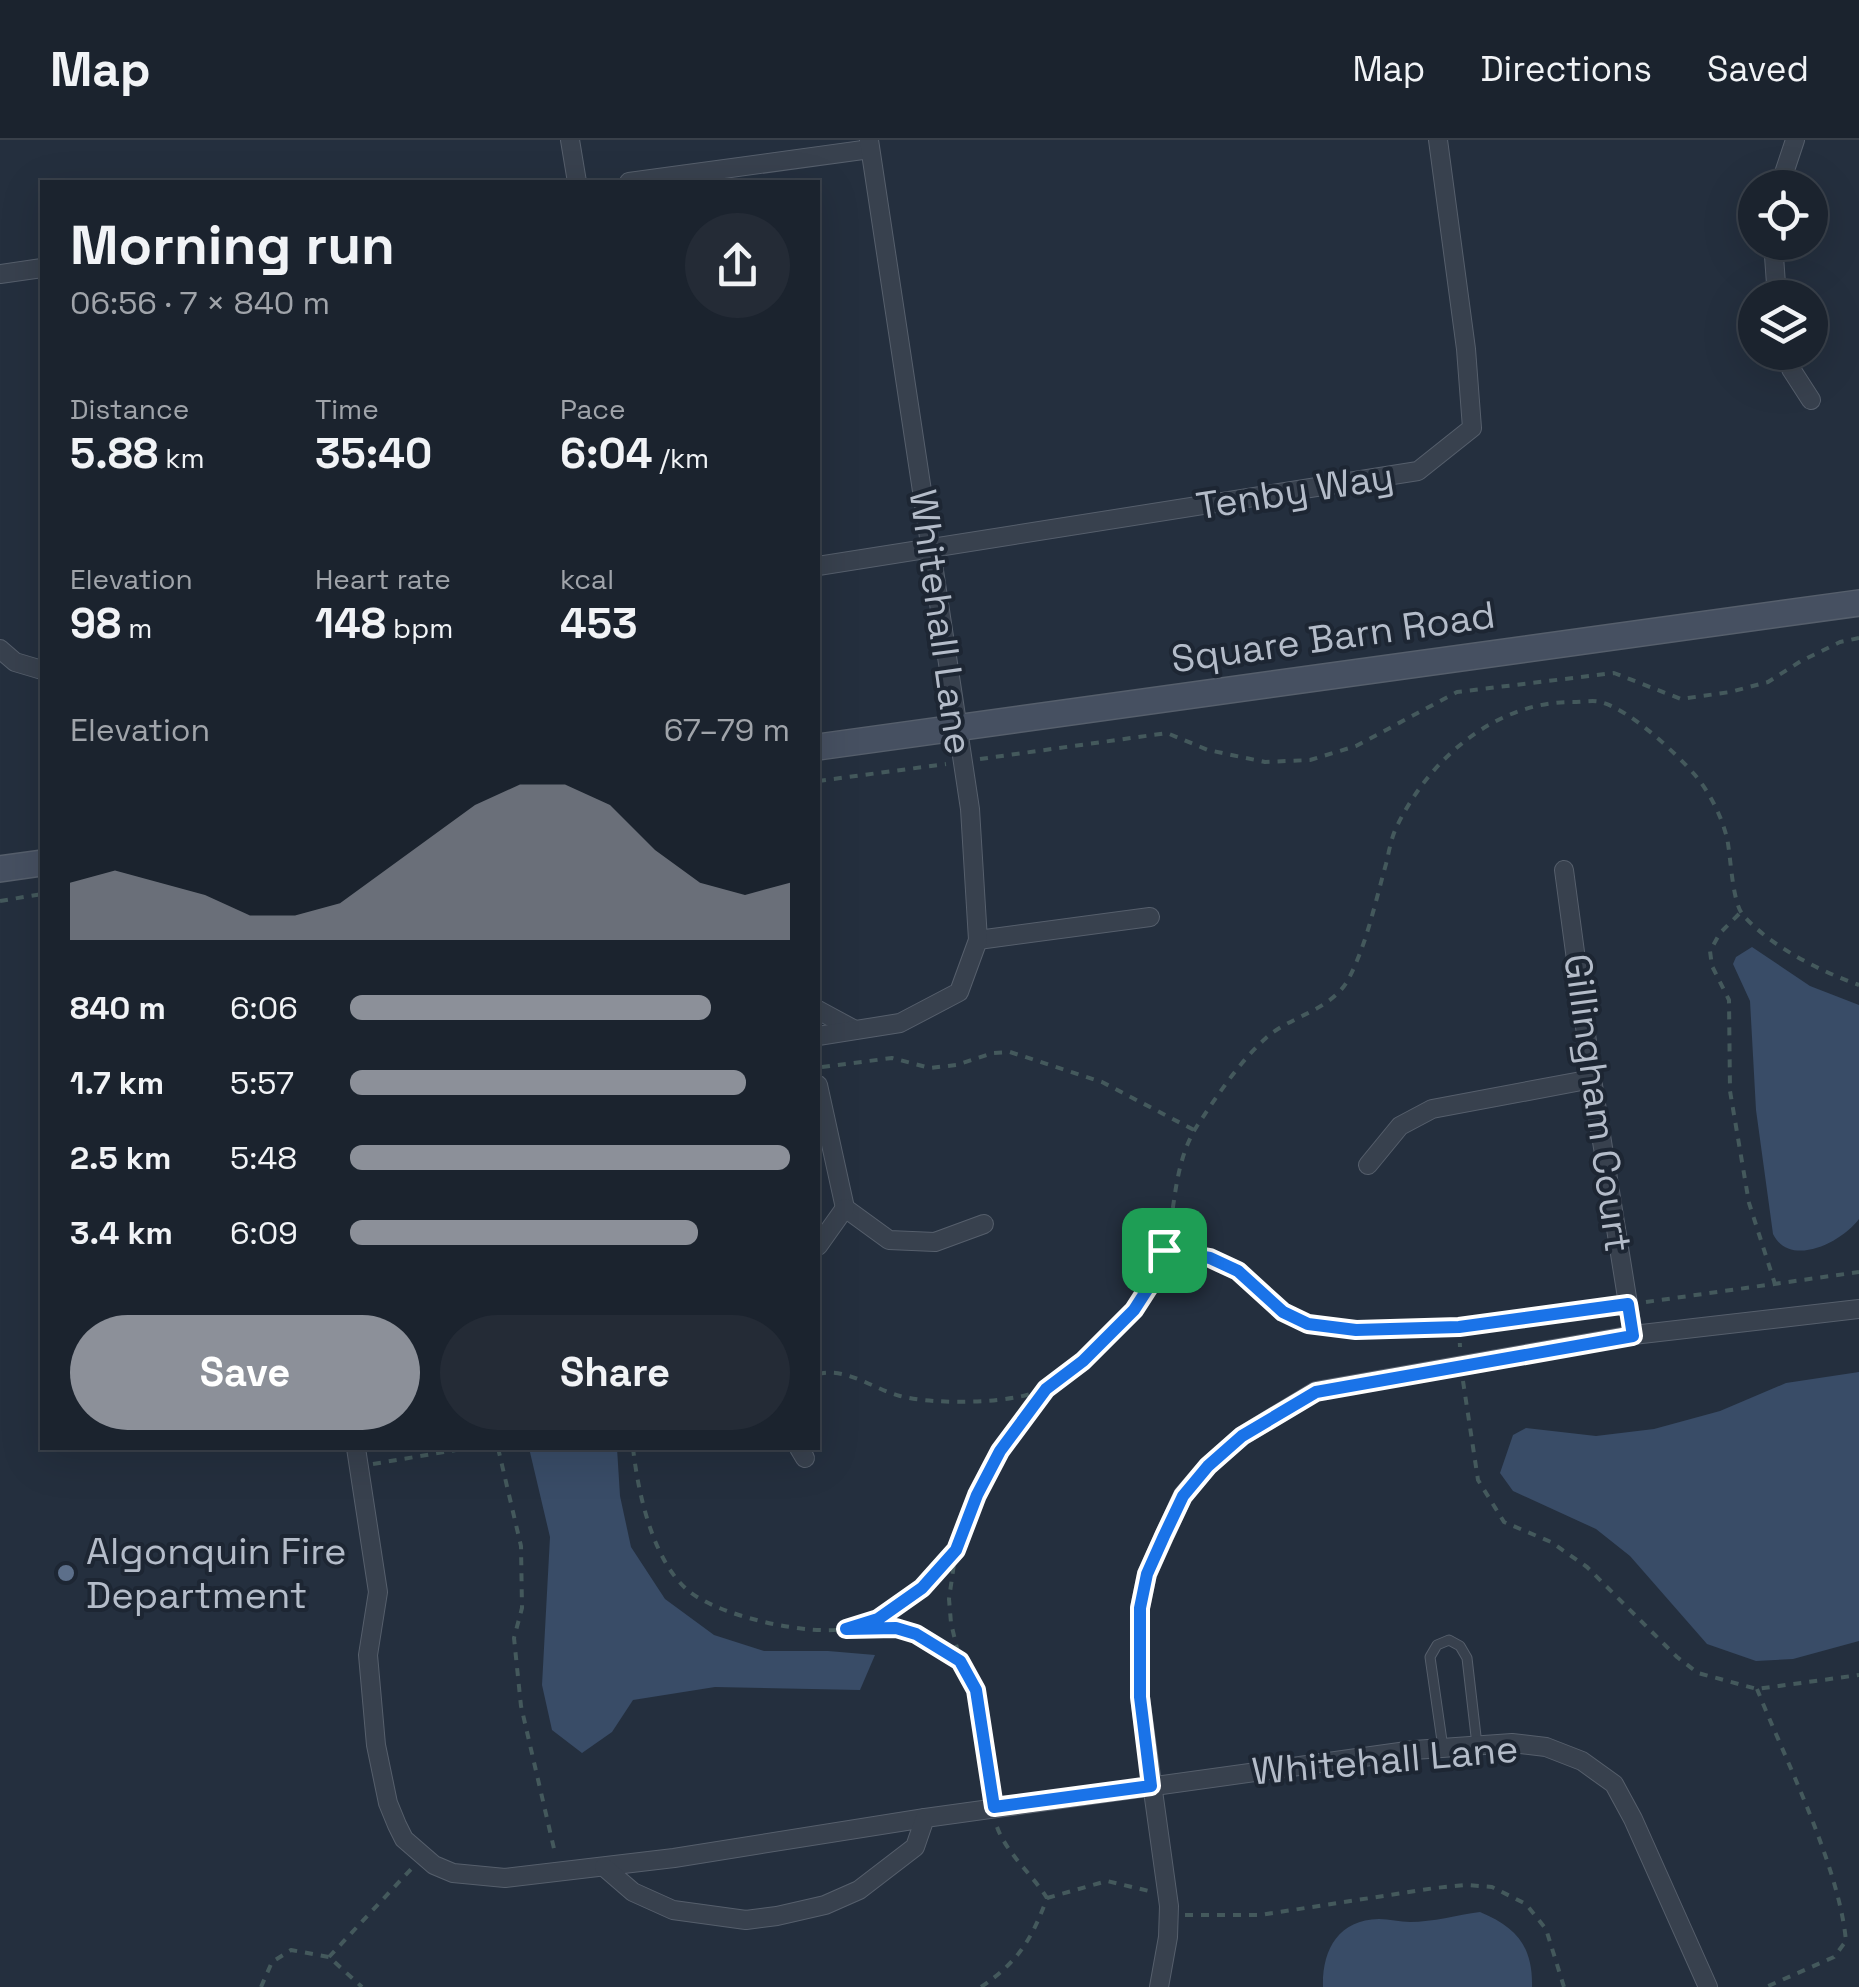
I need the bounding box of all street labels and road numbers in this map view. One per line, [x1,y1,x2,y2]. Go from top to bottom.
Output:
street label: Tenby Way [1193,452,1397,530]
street label: Whitehall Lane [899,486,983,758]
street label: Square Barn Road [1168,591,1498,683]
street label: Gillingham Court [1553,951,1643,1255]
street label: Whitehall Lane [1250,1724,1520,1796]

